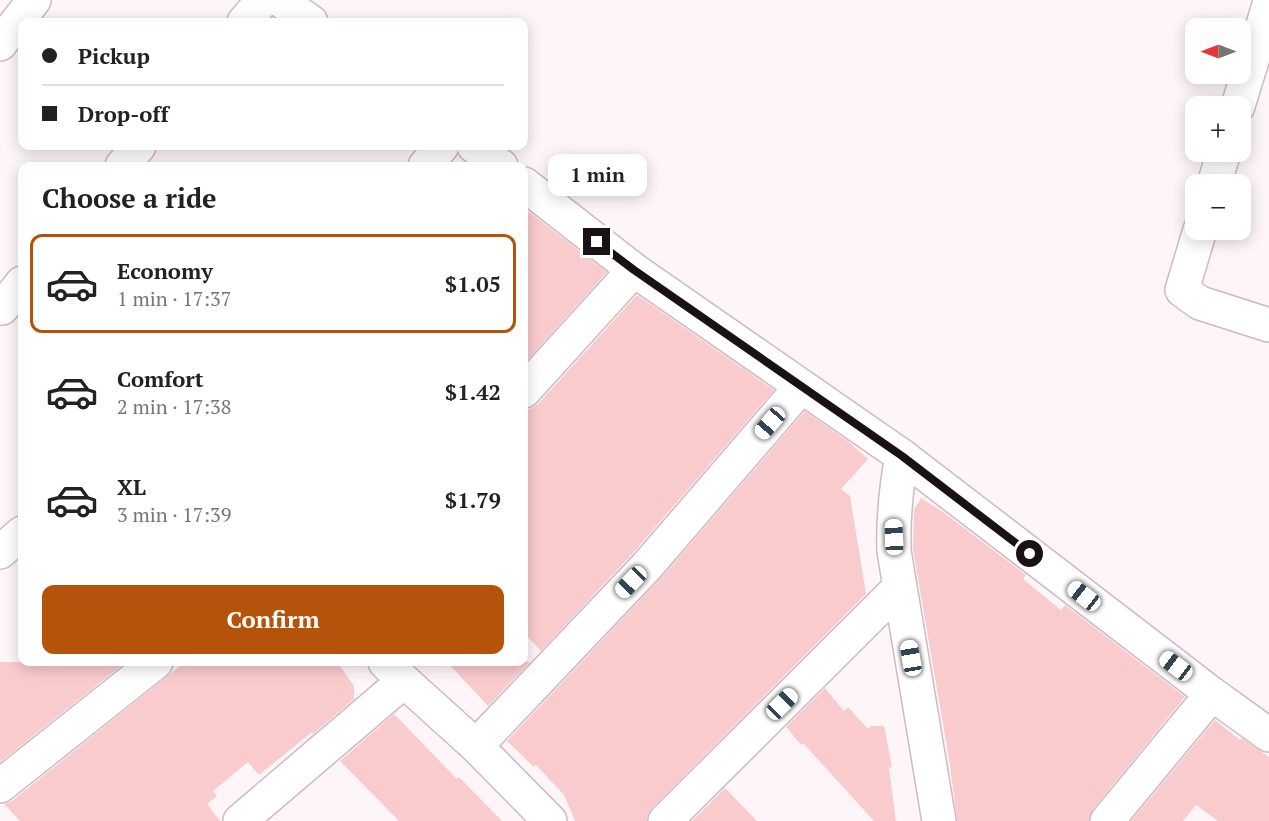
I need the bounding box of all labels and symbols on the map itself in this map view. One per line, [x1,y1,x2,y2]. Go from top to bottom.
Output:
north arrow [1185,18,1251,84]
callout: 1 min [548,155,646,197]
route end [583,228,610,255]
car [751,404,789,442]
car [884,519,904,555]
route start [1016,540,1043,567]
car [612,563,650,601]
car [1064,578,1104,614]
car [899,639,923,677]
car [1156,648,1196,684]
car [763,685,801,723]

